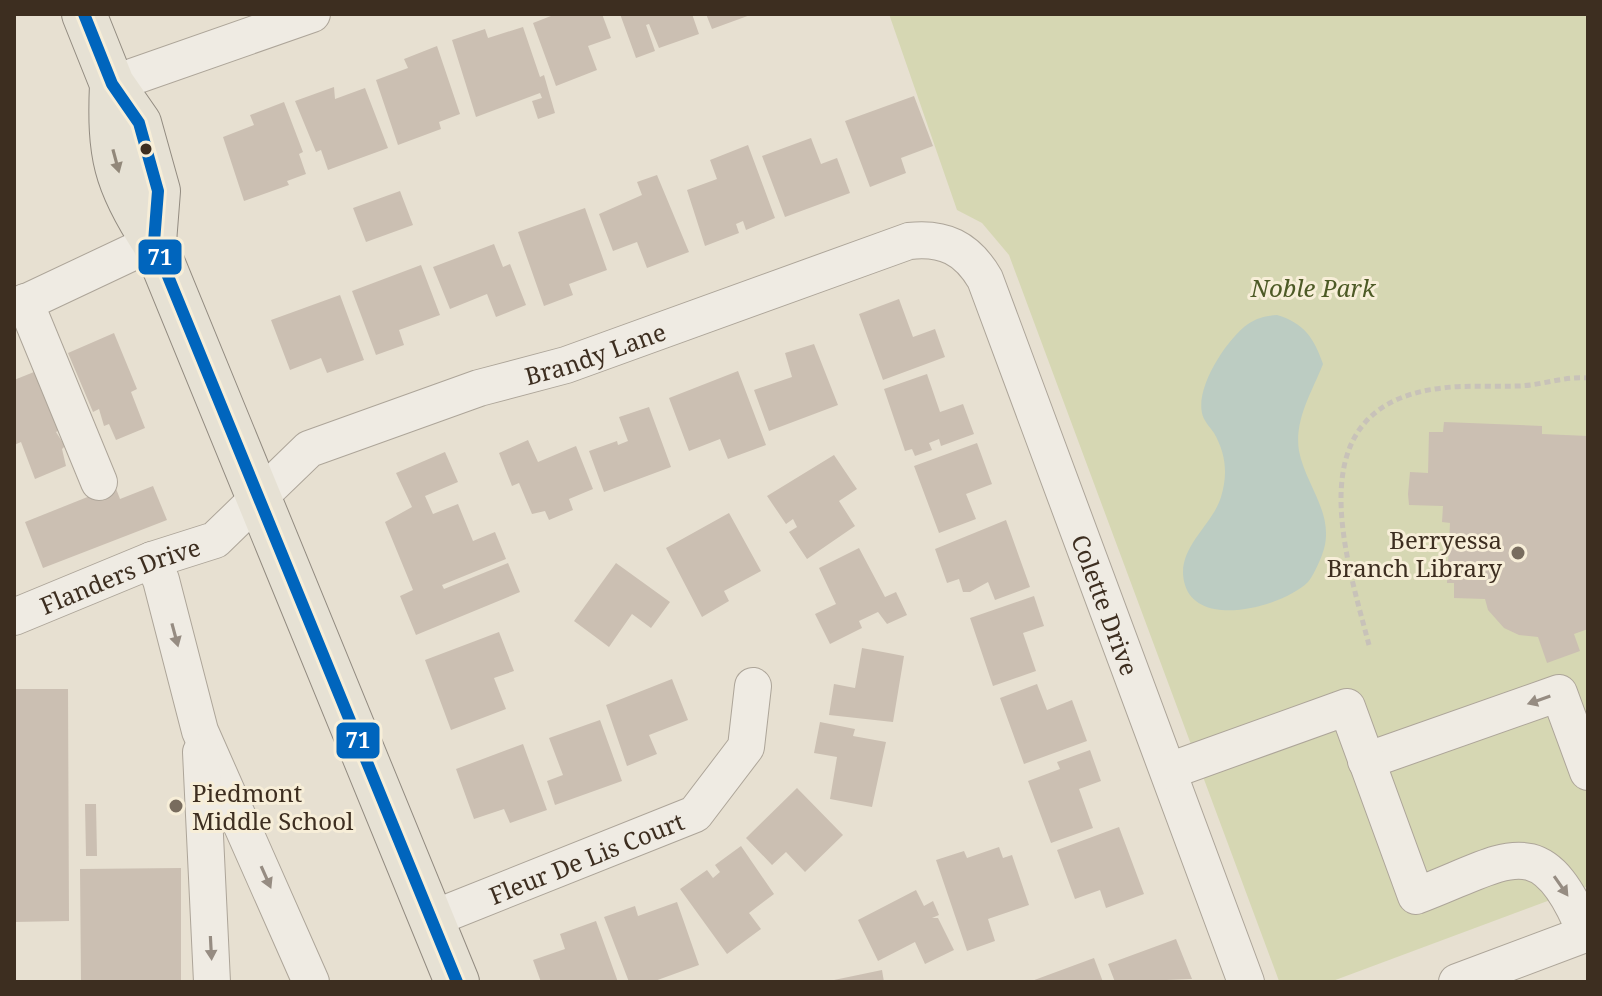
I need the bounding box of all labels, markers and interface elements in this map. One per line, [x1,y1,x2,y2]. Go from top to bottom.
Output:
unlabelled marker [138,141,154,157]
one-way arrow [110,149,123,173]
line badge: 71 [137,238,183,276]
text: 71 [148,241,172,271]
park label: Noble Park [1250,271,1377,304]
street label: Brandy Lane [521,314,670,392]
place label: Berryessa Branch Library [1327,523,1502,584]
street label: Flanders Drive [35,529,204,621]
street label: Colette Drive [1065,529,1147,680]
marker: Berryessa Branch Library [1509,544,1527,562]
one-way arrow [169,623,182,647]
one-way arrow [1527,694,1551,706]
line badge: 71 [335,721,381,760]
text: 71 [346,724,370,754]
place label: Piedmont Middle School [192,776,354,837]
marker: Piedmont Middle School [167,797,185,815]
street label: Fleur De Lis Court [484,804,688,911]
one-way arrow [260,865,273,889]
one-way arrow [1553,875,1569,897]
one-way arrow [204,936,217,961]

